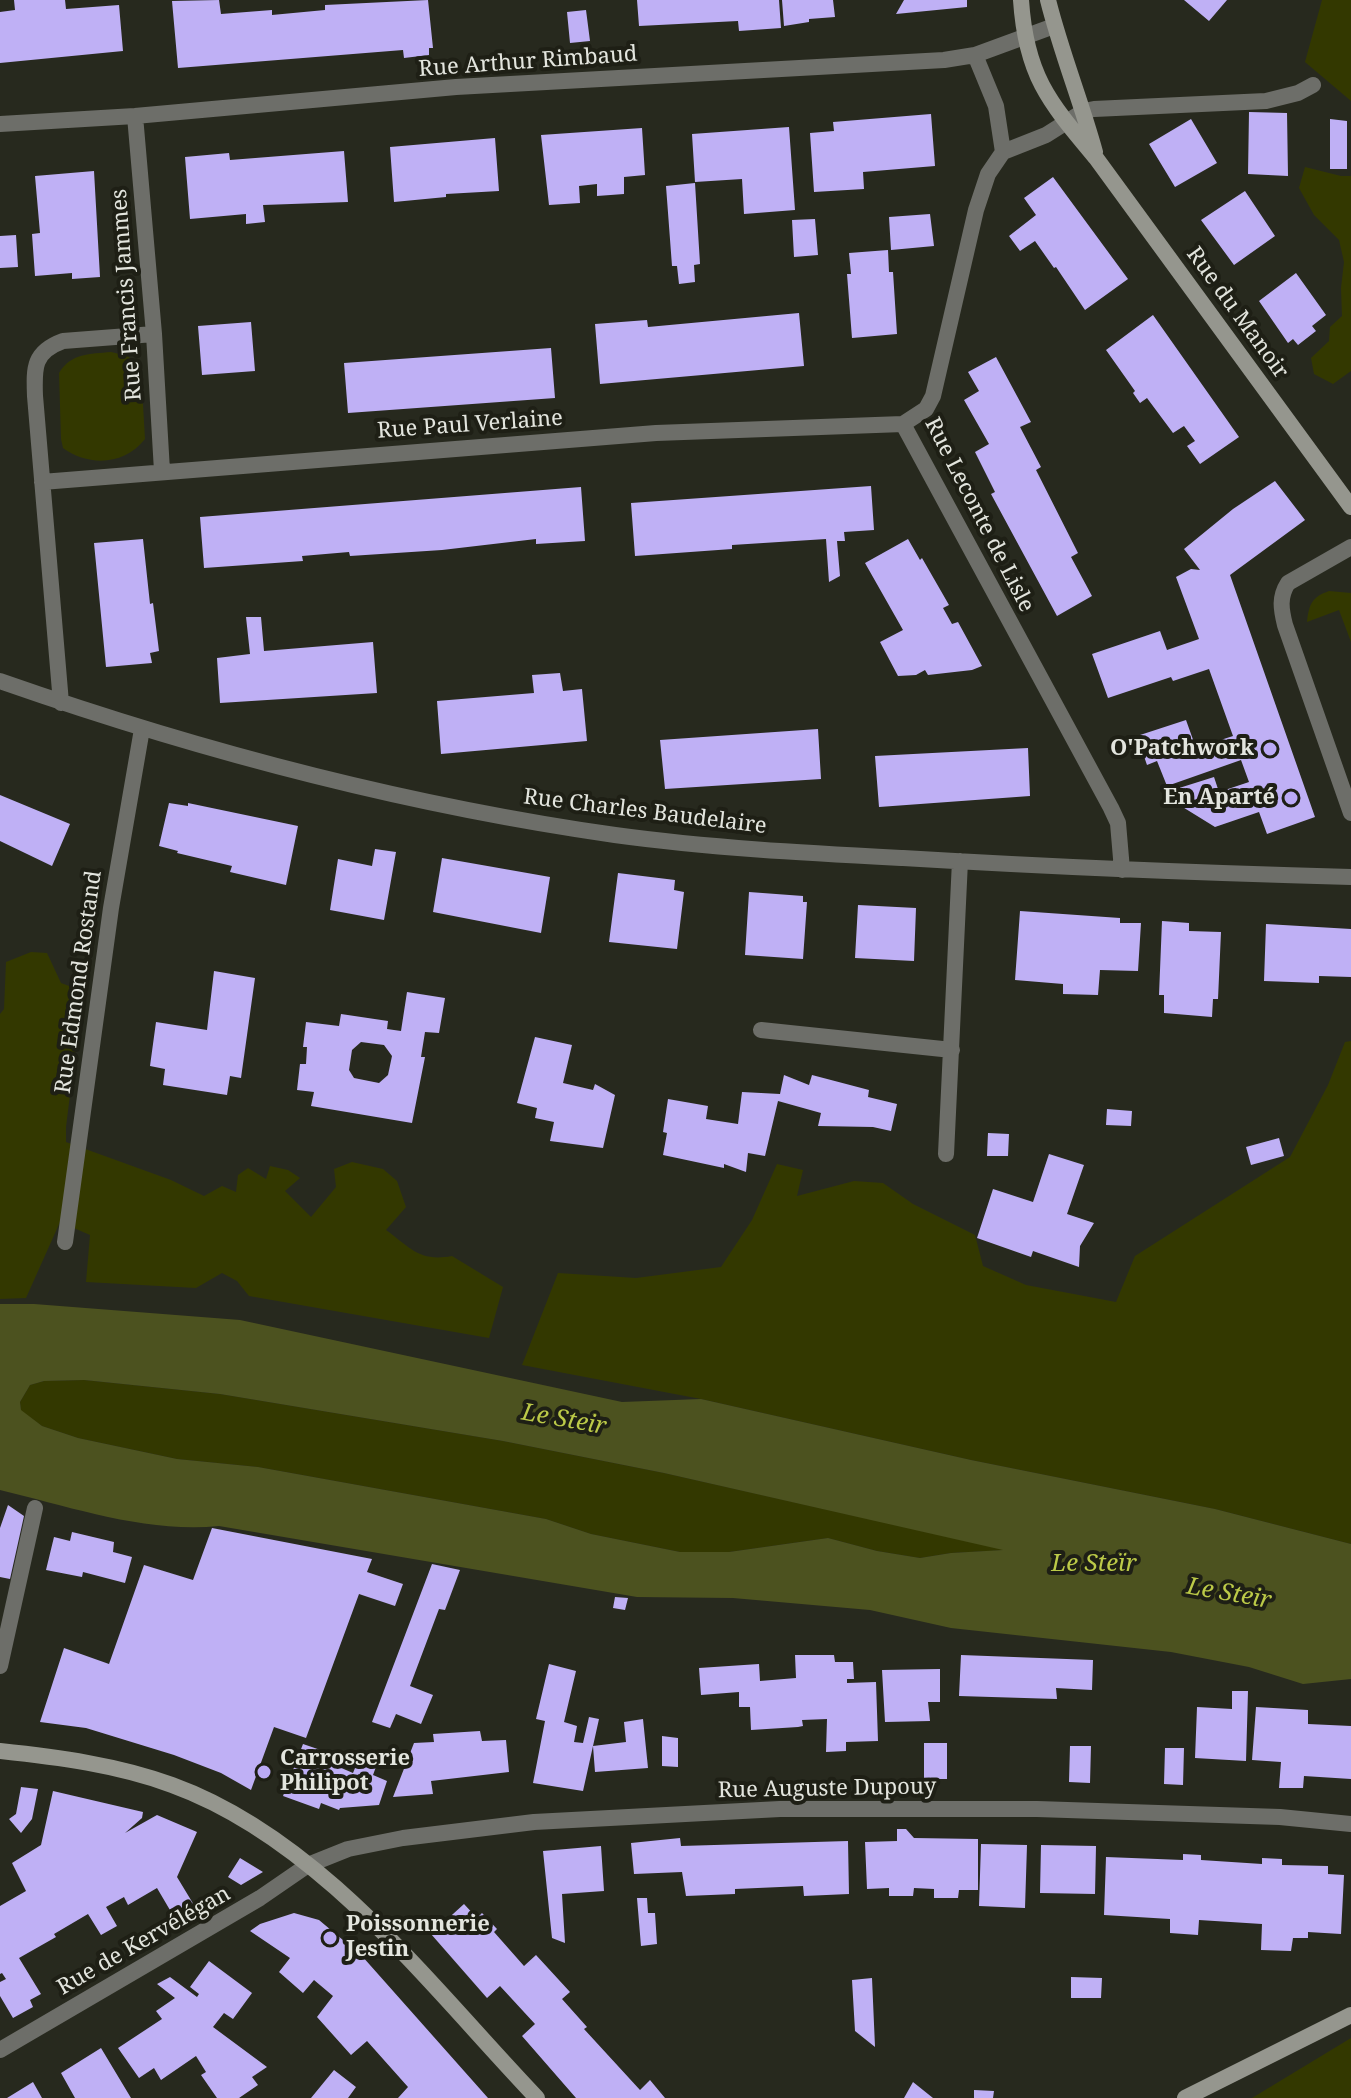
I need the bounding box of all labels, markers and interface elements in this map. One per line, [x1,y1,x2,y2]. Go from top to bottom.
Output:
street label: Rue Arthur Rimbaud [418,41,638,83]
street label: Rue Francis Jammes [106,188,148,402]
street label: Rue du Manoir [1180,242,1294,384]
street label: Rue Paul Verlaine [376,405,564,445]
street label: Rue Leconte de Lisle [919,413,1039,617]
place label: O'Patchwork [1110,736,1254,762]
marker: O'Patchwork [1261,740,1279,758]
street label: Rue Charles Baudelaire [522,784,768,840]
place label: En Aparté [1163,785,1275,811]
marker: En Aparté [1282,789,1300,807]
street label: Rue Edmond Rostand [50,869,108,1095]
water label: Le Steir [520,1398,608,1442]
water label: Le Steïr [1051,1550,1137,1578]
water label: Le Steir [1185,1572,1273,1616]
place label: Carrosserie Philipot [280,1746,410,1798]
marker: Carrosserie Philipot [255,1763,273,1781]
street label: Rue Auguste Dupouy [718,1774,936,1804]
street label: Rue de Kervélégan [53,1881,235,2001]
place label: Poissonnerie Jestin [346,1912,490,1964]
marker: Poissonnerie Jestin [321,1929,339,1947]

